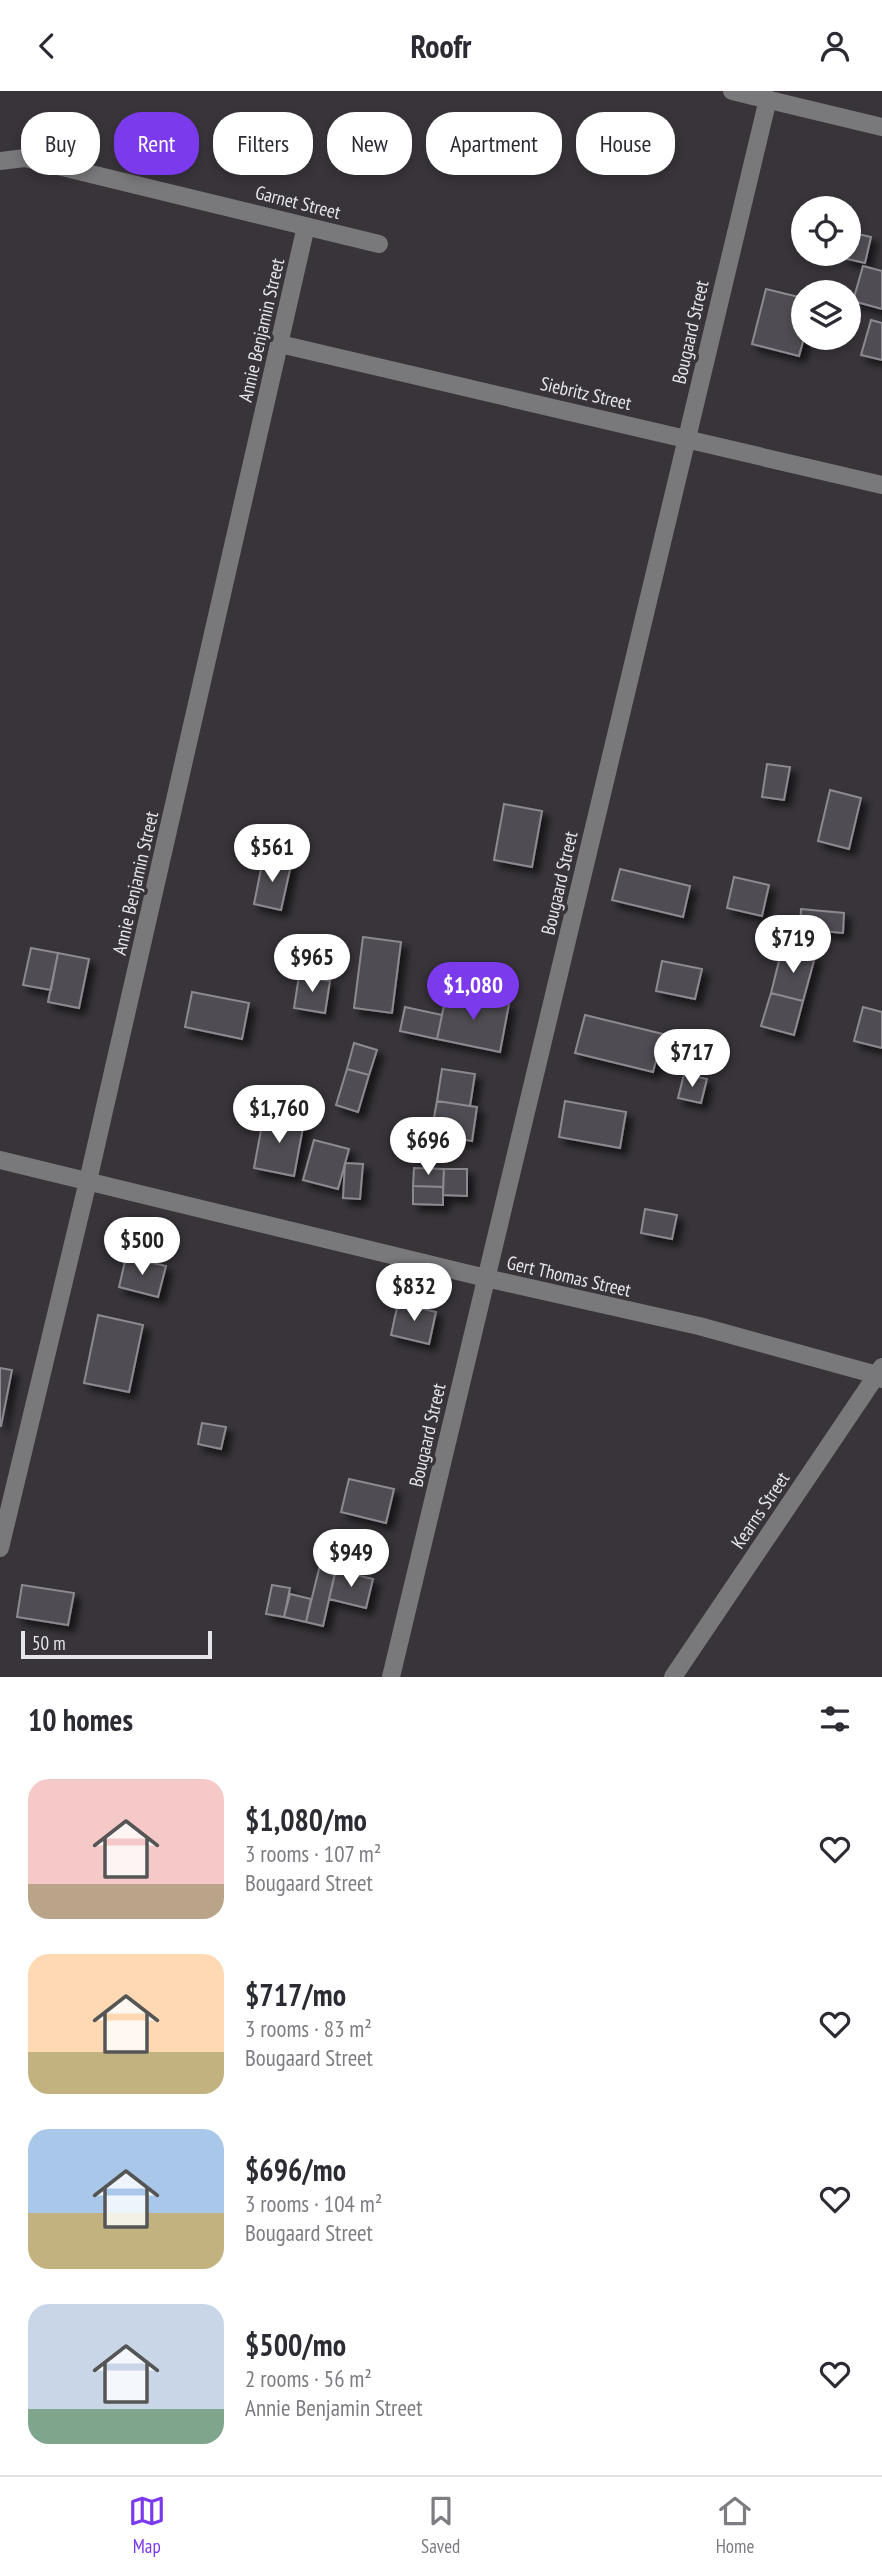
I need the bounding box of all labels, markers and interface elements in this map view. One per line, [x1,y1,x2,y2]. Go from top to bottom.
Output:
text: Roofr [411,25,471,67]
icon: back [28,27,66,65]
icon: person [816,27,854,65]
chip: Buy [21,112,100,175]
chip: Rent [114,112,199,175]
chip: Filters [213,112,313,175]
chip: New [327,112,412,175]
chip: Apartment [426,112,562,175]
chip: House [576,112,675,175]
street label: Garnet Street [253,180,344,224]
map controls [791,196,861,350]
button: locate [791,196,861,266]
street label: Annie Benjamin Street [233,255,289,404]
street label: Bougaard Street [666,277,714,386]
button: layers [791,280,861,350]
street label: Siebritz Street [538,371,635,415]
street label: Annie Benjamin Street [107,808,163,957]
pin: $561 [231,825,313,884]
street label: Bougaard Street [535,828,583,937]
text: $561 [250,832,294,861]
pin: $719 [752,915,834,975]
text: $719 [771,923,815,952]
pin: $965 [271,935,353,994]
text: $965 [290,942,334,971]
pin: $1,080 [416,963,530,1022]
text: $1,080 [443,970,503,999]
pin: $717 [651,1030,733,1089]
text: $717 [670,1037,714,1066]
pin: $1,760 [222,1086,336,1145]
text: $1,760 [249,1093,309,1122]
pin: $696 [387,1117,469,1177]
text: $696 [406,1125,450,1154]
pin: $500 [101,1217,183,1277]
text: $500 [120,1225,164,1254]
street label: Gert Thomas Street [505,1250,634,1302]
pin: $832 [373,1263,455,1323]
text: $832 [392,1271,436,1300]
street label: Bougaard Street [403,1380,451,1489]
street label: Kearns Street [726,1466,795,1553]
pin: $949 [310,1529,392,1589]
text: $949 [329,1537,373,1566]
scale bar [21,1628,212,1660]
text: 50 m [32,1631,66,1655]
text: 10 homes [28,1700,133,1739]
icon: filters [816,1700,854,1738]
text: $1,080/mo [245,1800,367,1839]
icon: home [84,1807,168,1891]
icon: heart [816,1830,854,1868]
text: 3 rooms · 107 m² [245,1839,381,1868]
text: Bougaard Street [245,1868,373,1897]
text: $717/mo [245,1975,346,2014]
icon: home [84,1982,168,2066]
icon: heart [816,2005,854,2043]
text: 3 rooms · 83 m² [245,2014,372,2043]
text: Bougaard Street [245,2043,373,2072]
text: $696/mo [245,2150,346,2189]
icon: home [84,2157,168,2241]
icon: heart [816,2180,854,2218]
text: 3 rooms · 104 m² [245,2189,382,2218]
text: Bougaard Street [245,2218,373,2247]
text: $500/mo [245,2325,346,2364]
icon: home [84,2332,168,2416]
icon: heart [816,2355,854,2393]
text: 2 rooms · 56 m² [245,2364,372,2393]
text: Annie Benjamin Street [245,2393,423,2422]
tab: Map [128,2492,166,2558]
tab: Saved [421,2492,460,2558]
tab: Home [716,2492,754,2558]

